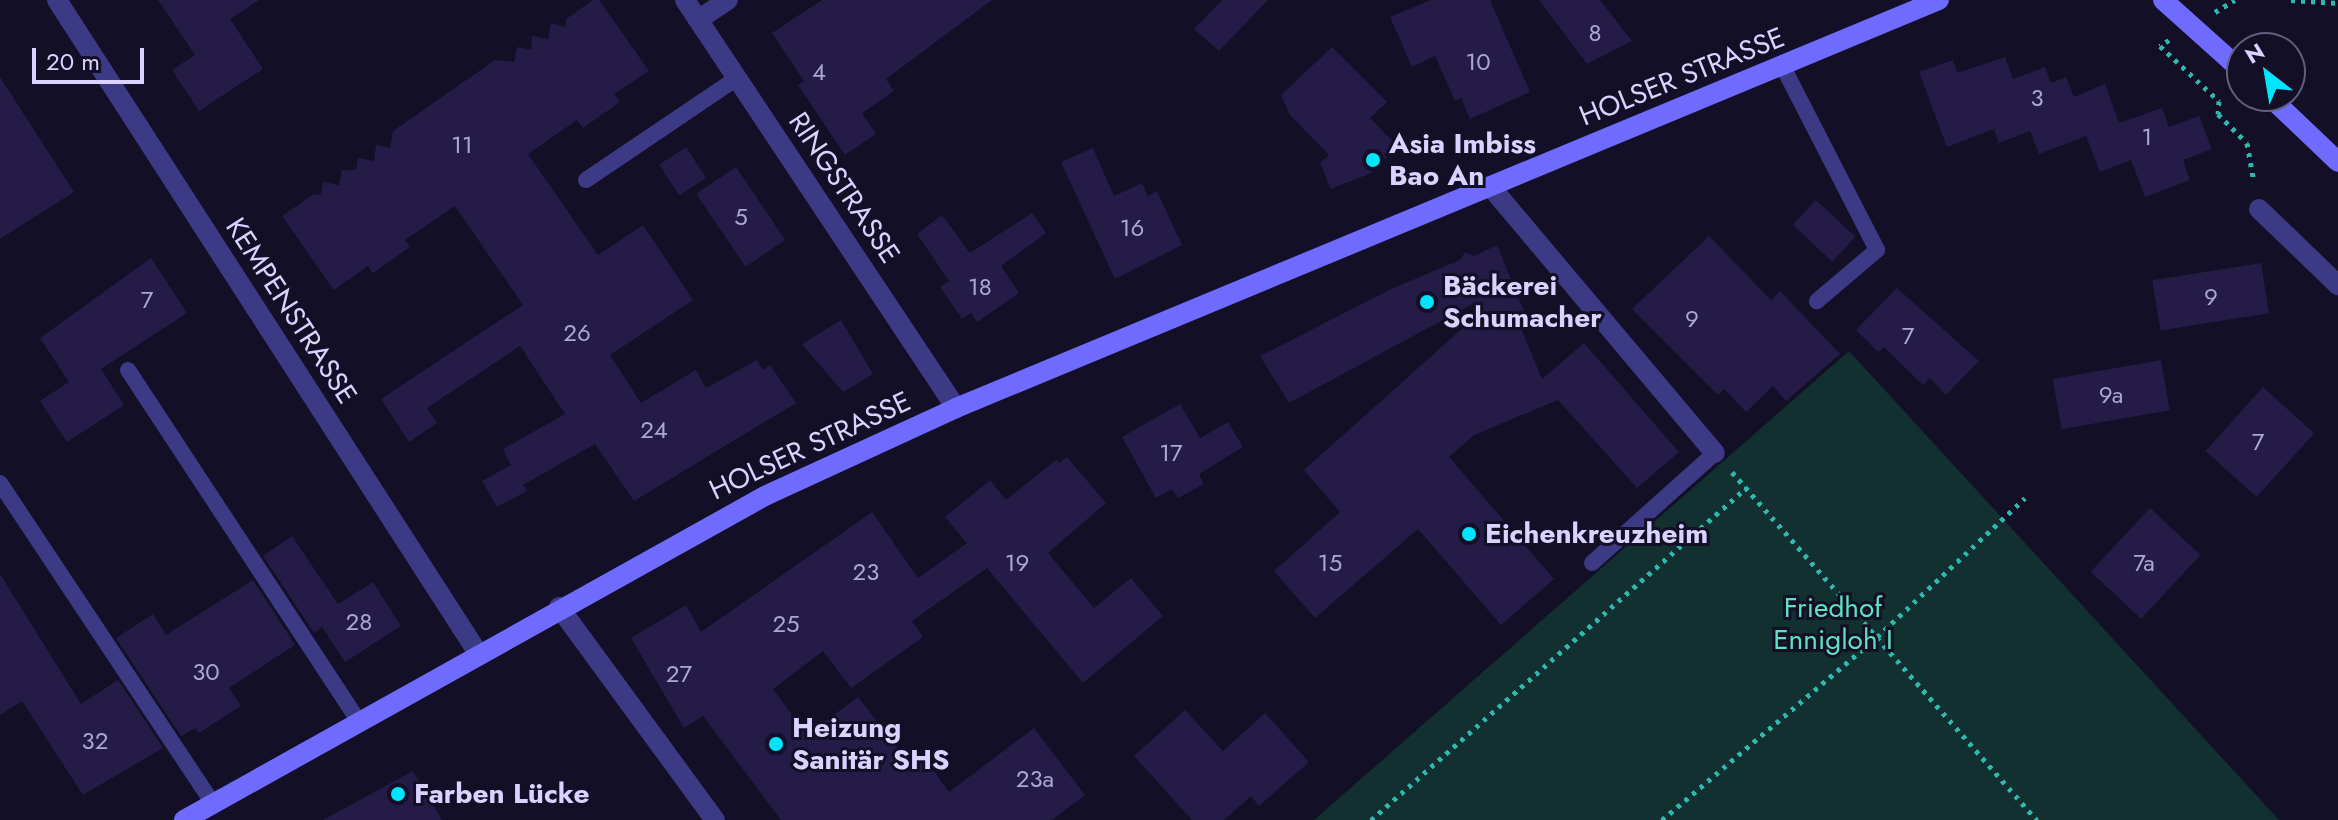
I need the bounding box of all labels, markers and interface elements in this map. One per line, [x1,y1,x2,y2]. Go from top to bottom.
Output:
house number: 8 [1588,19,1602,47]
street label: HOLSER STRASSE [1575,21,1789,133]
scale bar [36,32,148,82]
north arrow [2226,32,2306,112]
text: N [2239,35,2270,71]
text: 20 m [46,44,100,79]
house number: 10 [1465,48,1491,76]
house number: 4 [812,58,826,86]
house number: 3 [2030,84,2044,112]
street label: RINGSTRASSE [781,106,907,270]
house number: 1 [2142,123,2152,151]
place label: Asia Imbiss Bao An [1389,127,1536,193]
house number: 11 [451,131,473,159]
marker: Asia Imbiss Bao An [1364,151,1382,169]
house number: 5 [734,203,748,231]
street label: KEMPENSTRASSE [218,212,364,410]
house number: 16 [1120,214,1144,242]
place label: Bäckerei Schumacher [1443,269,1602,335]
house number: 18 [968,273,992,301]
house number: 9 [2204,283,2218,311]
house number: 7 [141,286,153,314]
marker: Bäckerei Schumacher [1418,293,1436,311]
house number: 9 [1685,305,1699,333]
house number: 26 [563,319,591,347]
house number: 7 [1902,322,1914,350]
house number: 9a [2099,381,2123,409]
street label: HOLSER STRASSE [704,385,916,507]
house number: 24 [640,416,668,444]
house number: 7 [2252,428,2264,456]
house number: 17 [1159,439,1183,467]
place label: Eichenkreuzheim [1485,517,1708,551]
marker: Eichenkreuzheim [1460,525,1478,543]
house number: 19 [1005,549,1029,577]
house number: 15 [1318,549,1342,577]
house number: 7a [2133,549,2155,577]
house number: 23 [853,558,879,586]
park label: Friedhof Ennigloh I [1773,591,1893,657]
house number: 28 [346,608,372,636]
house number: 25 [772,610,800,638]
house number: 30 [192,658,220,686]
house number: 27 [666,660,692,688]
place label: Heizung Sanitär SHS [792,711,949,777]
house number: 32 [82,727,108,755]
marker: Heizung Sanitär SHS [767,735,785,753]
house number: 23a [1016,765,1054,793]
place label: Farben Lücke [414,777,590,811]
marker: Farben Lücke [389,785,407,803]

